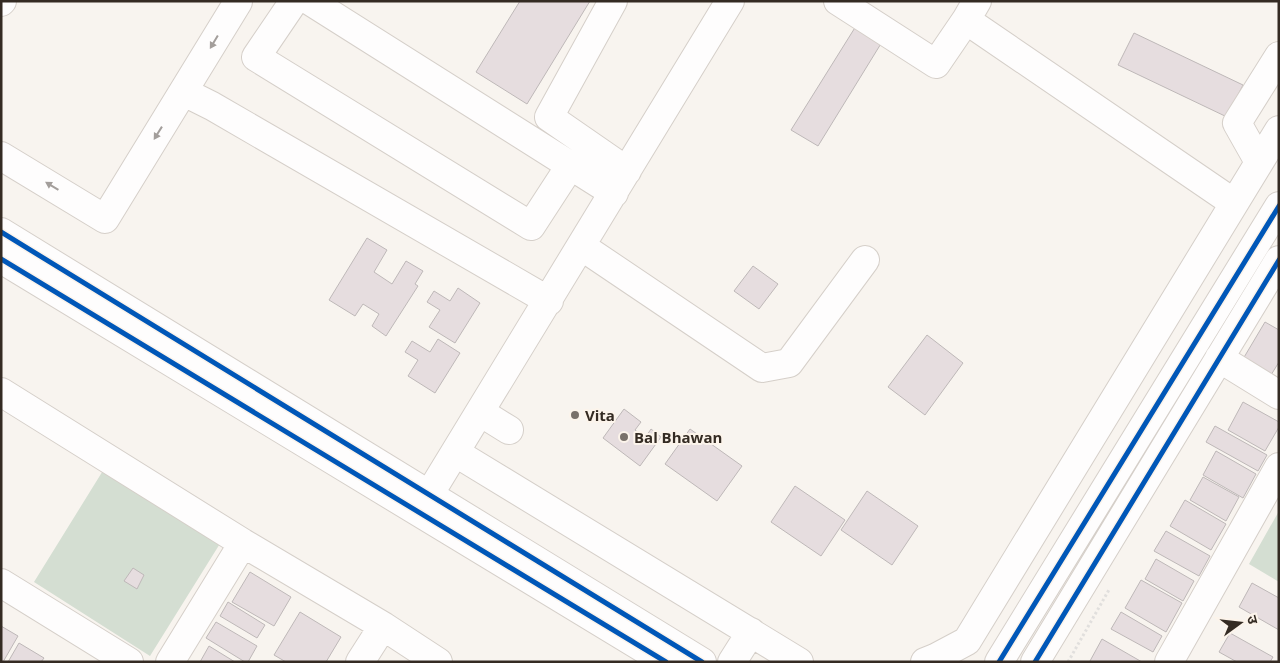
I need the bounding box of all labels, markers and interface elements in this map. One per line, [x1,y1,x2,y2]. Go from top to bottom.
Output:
one-way arrow [209,36,218,49]
one-way arrow [153,127,163,140]
one-way arrow [45,182,59,191]
place label: Vita [585,405,615,425]
marker: Vita [569,409,581,421]
place label: Bal Bhawan [634,427,722,447]
marker: Bal Bhawan [618,431,630,443]
north arrow [1215,598,1265,648]
text: उ [1243,613,1263,627]

